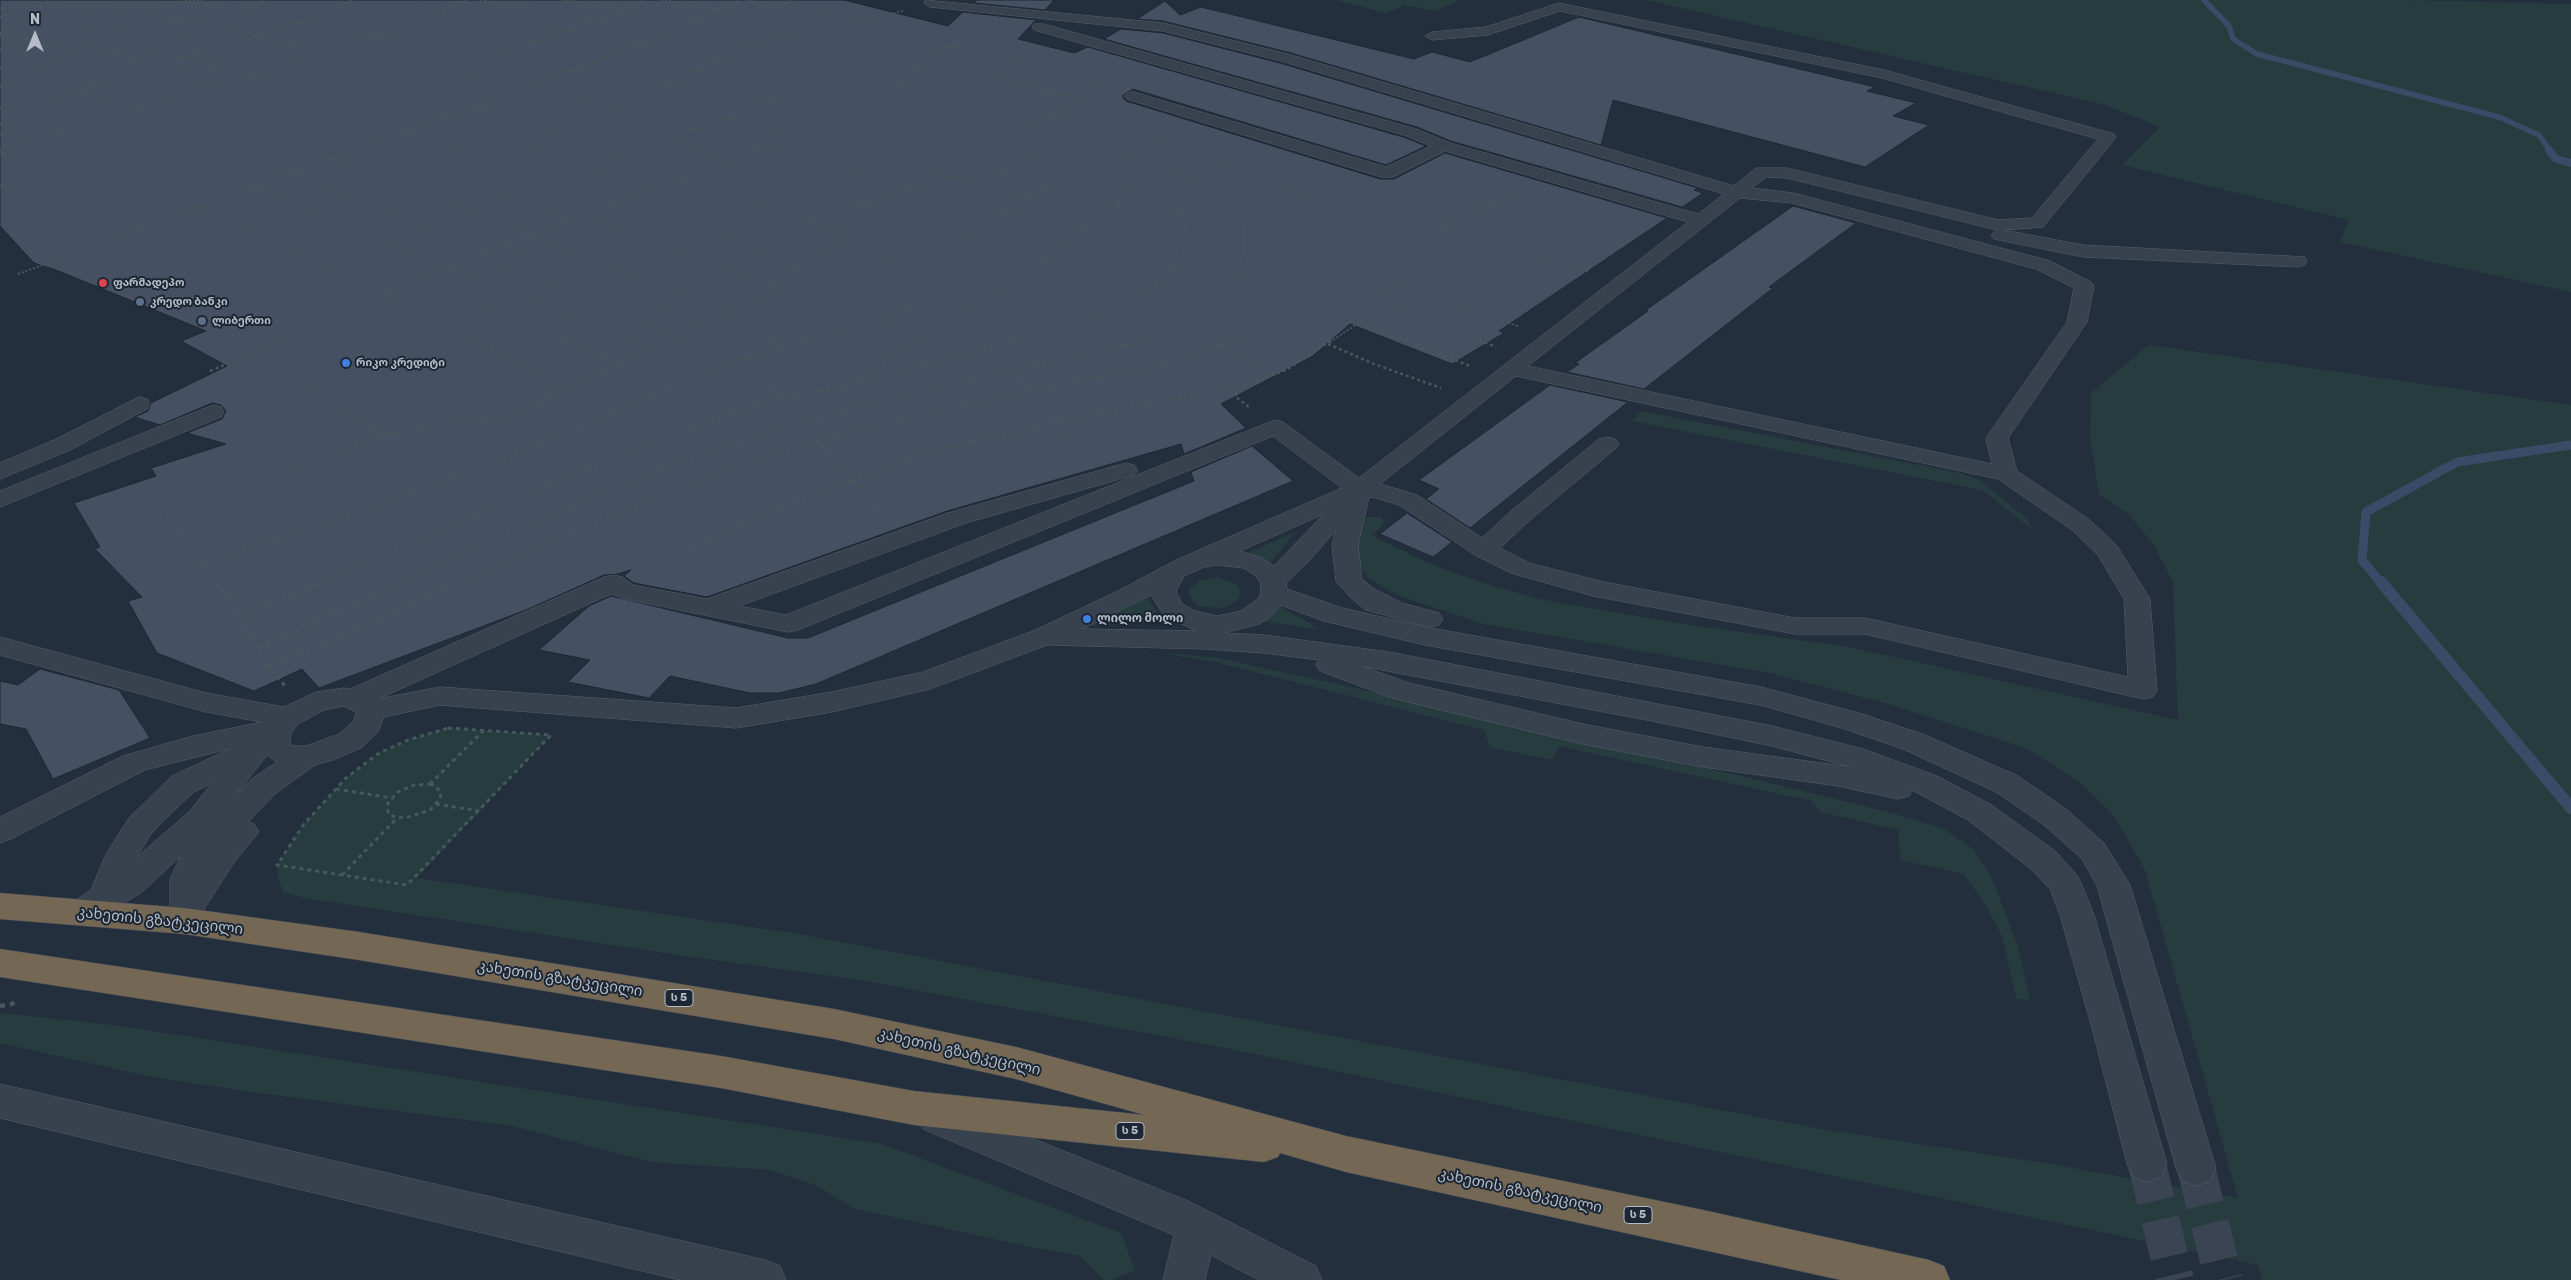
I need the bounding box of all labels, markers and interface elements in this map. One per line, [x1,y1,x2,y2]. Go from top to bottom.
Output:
north arrow [10,10,60,60]
text: N [30,11,40,28]
place label: ფარმადეპო [113,276,184,290]
marker: ფარმადეპო [97,277,109,289]
place label: კრედო ბანკი [150,295,228,309]
marker: კრედო ბანკი [134,296,146,308]
place label: ლიბერთი [212,314,271,328]
marker: ლიბერთი [196,315,208,327]
place label: რიკო კრედიტი [356,356,445,370]
marker: რიკო კრედიტი [340,357,352,369]
place label: ლილო მოლი [1097,612,1183,626]
marker: ლილო მოლი [1081,613,1093,625]
street label: კახეთის გზატკეცილი [76,903,244,939]
street label: კახეთის გზატკეცილი [476,957,644,1001]
road number: ს 5 [665,990,693,1006]
street label: კახეთის გზატკეცილი [876,1024,1042,1080]
road number: ს 5 [1116,1122,1144,1140]
street label: კახეთის გზატკეცილი [1436,1165,1604,1217]
road number: ს 5 [1624,1206,1652,1224]

